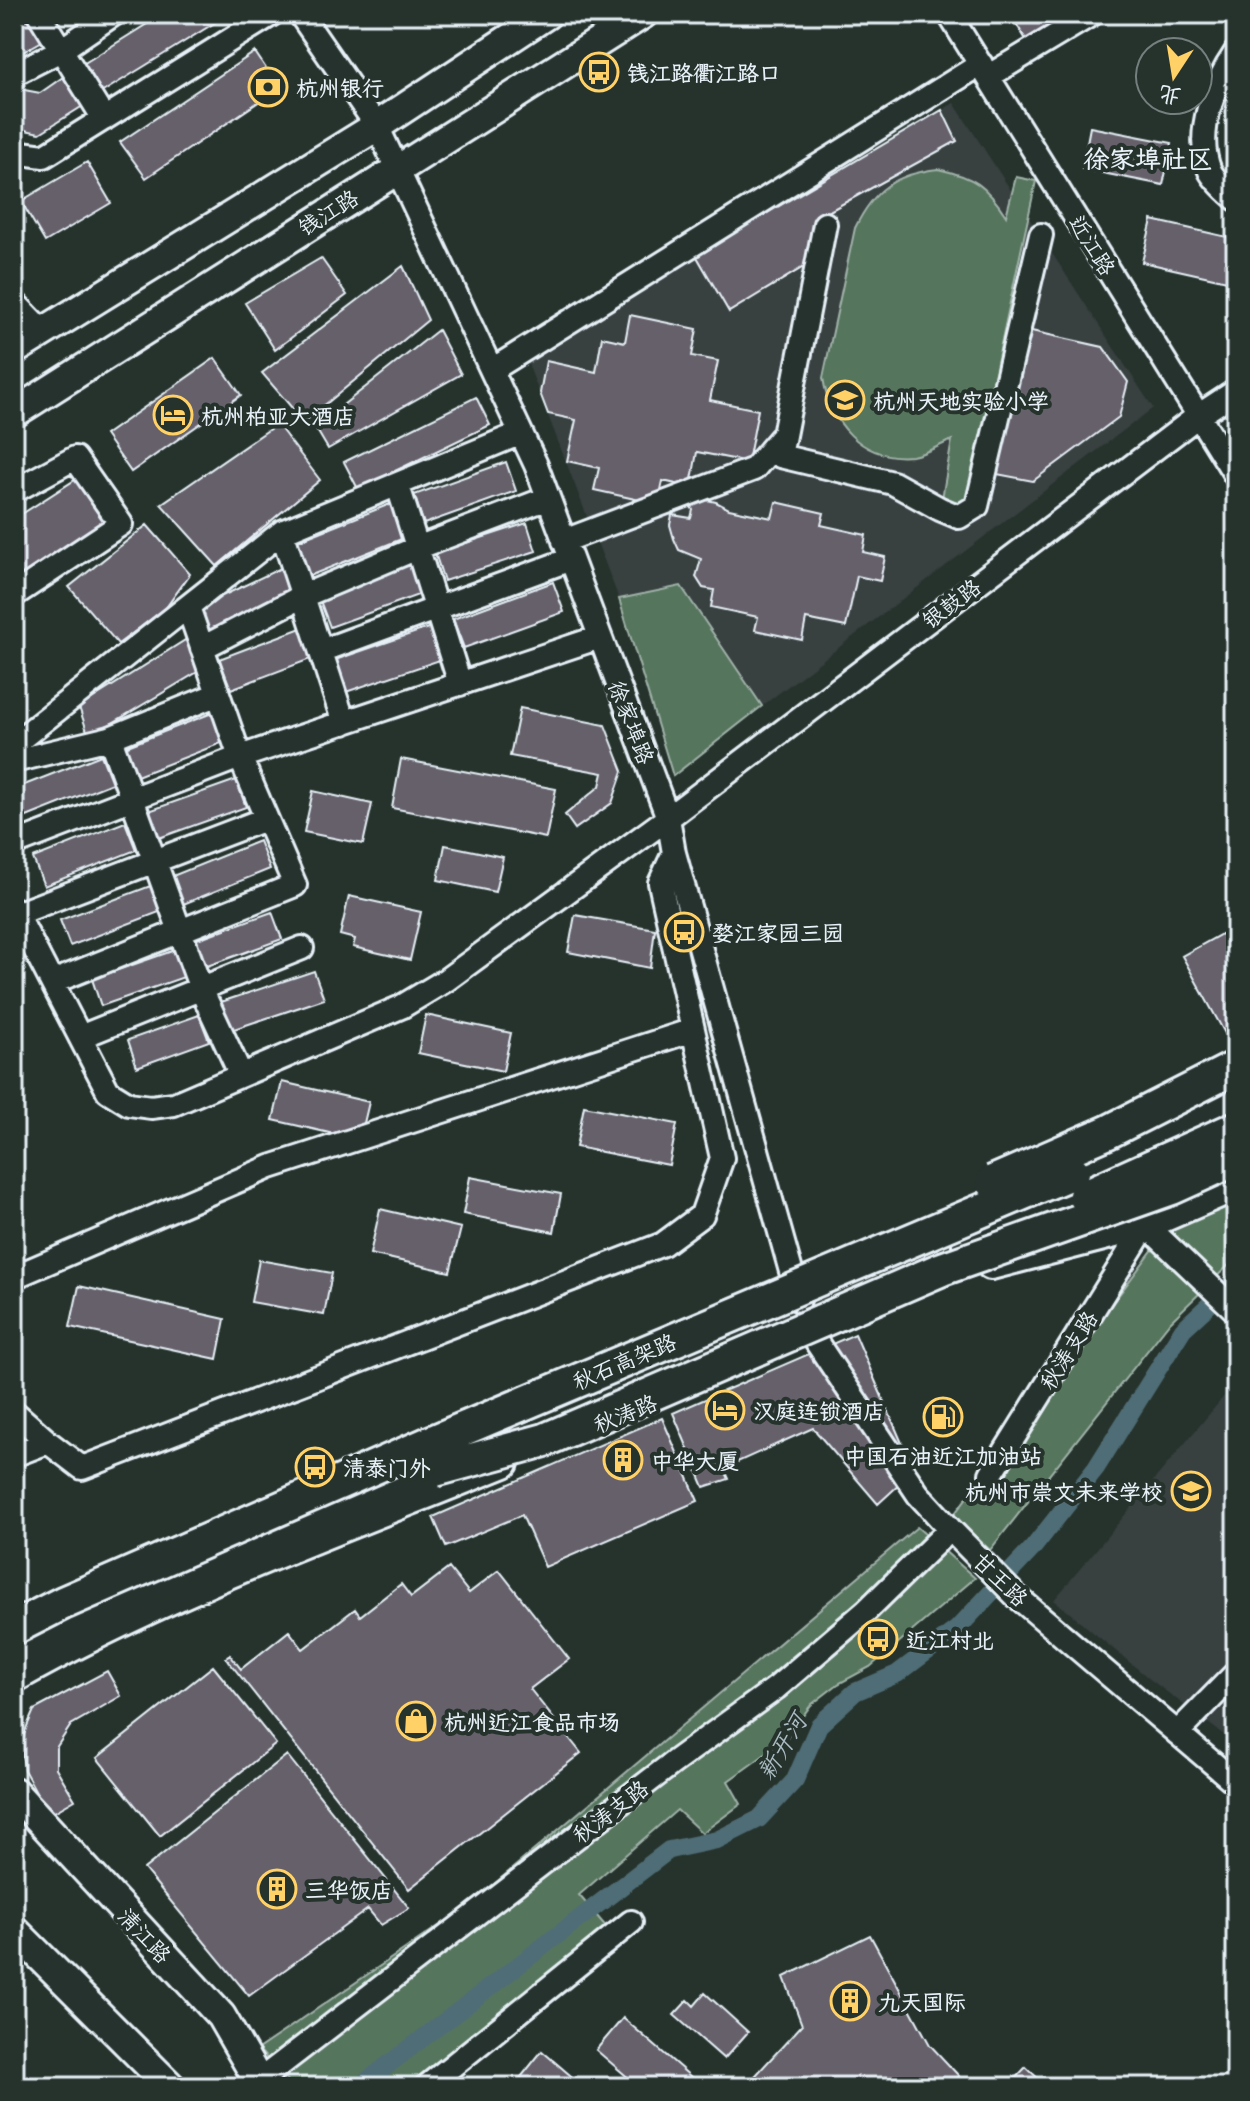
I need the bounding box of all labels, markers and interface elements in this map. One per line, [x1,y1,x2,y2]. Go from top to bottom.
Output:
north arrow [1134,36,1214,116]
bus stop icon: 钱江路衢江路口 [578,51,620,93]
place label: 钱江路衢江路口 [627,58,781,87]
bank icon: 杭州银行 [247,66,289,108]
place label: 杭州银行 [296,73,384,102]
text: 北 [1156,80,1184,113]
district label: 徐家埠社区 [1083,141,1213,175]
street label: 钱江路 [292,182,364,242]
street label: 近江路 [1063,209,1123,281]
school or university icon: 杭州天地实验小学 [824,379,866,421]
place label: 杭州天地实验小学 [873,386,1049,415]
hotel icon: 杭州柏亚大酒店 [152,394,194,436]
place label: 杭州柏亚大酒店 [201,401,355,430]
street label: 银鼓路 [916,572,986,634]
street label: 徐家埠路 [603,676,661,768]
bus stop icon: 婺江家园三园 [663,911,705,953]
place label: 婺江家园三园 [712,918,844,947]
street label: 秋涛支路 [1032,1305,1104,1395]
street label: 秋石高架路 [568,1326,680,1396]
street label: 秋涛路 [589,1387,661,1439]
hotel icon: 汉庭连锁酒店 [704,1389,746,1431]
place label: 汉庭连锁酒店 [753,1396,885,1425]
fuel station icon: 中国石油近江加油站 [922,1396,964,1438]
building icon: 中华大厦 [602,1439,644,1481]
place label: 中国石油近江加油站 [844,1441,1042,1470]
bus stop icon: 清泰门外 [294,1446,336,1488]
place label: 中华大厦 [651,1446,739,1475]
place label: 清泰门外 [343,1453,431,1482]
school or university icon: 杭州市崇文未来学校 [1170,1470,1212,1512]
place label: 杭州市崇文未来学校 [965,1477,1163,1506]
street label: 甘王路 [967,1546,1035,1612]
bus stop icon: 近江村北 [857,1618,899,1660]
place label: 近江村北 [906,1625,994,1654]
shop icon: 杭州近江食品市场 [395,1700,437,1742]
water label: 新开河 [749,1704,815,1785]
place label: 杭州近江食品市场 [444,1707,620,1736]
street label: 秋涛支路 [566,1773,654,1849]
building icon: 三华饭店 [256,1868,298,1910]
place label: 三华饭店 [305,1875,393,1904]
street label: 清江路 [112,1901,178,1969]
building icon: 九天国际 [829,1980,871,2022]
place label: 九天国际 [878,1987,966,2016]

